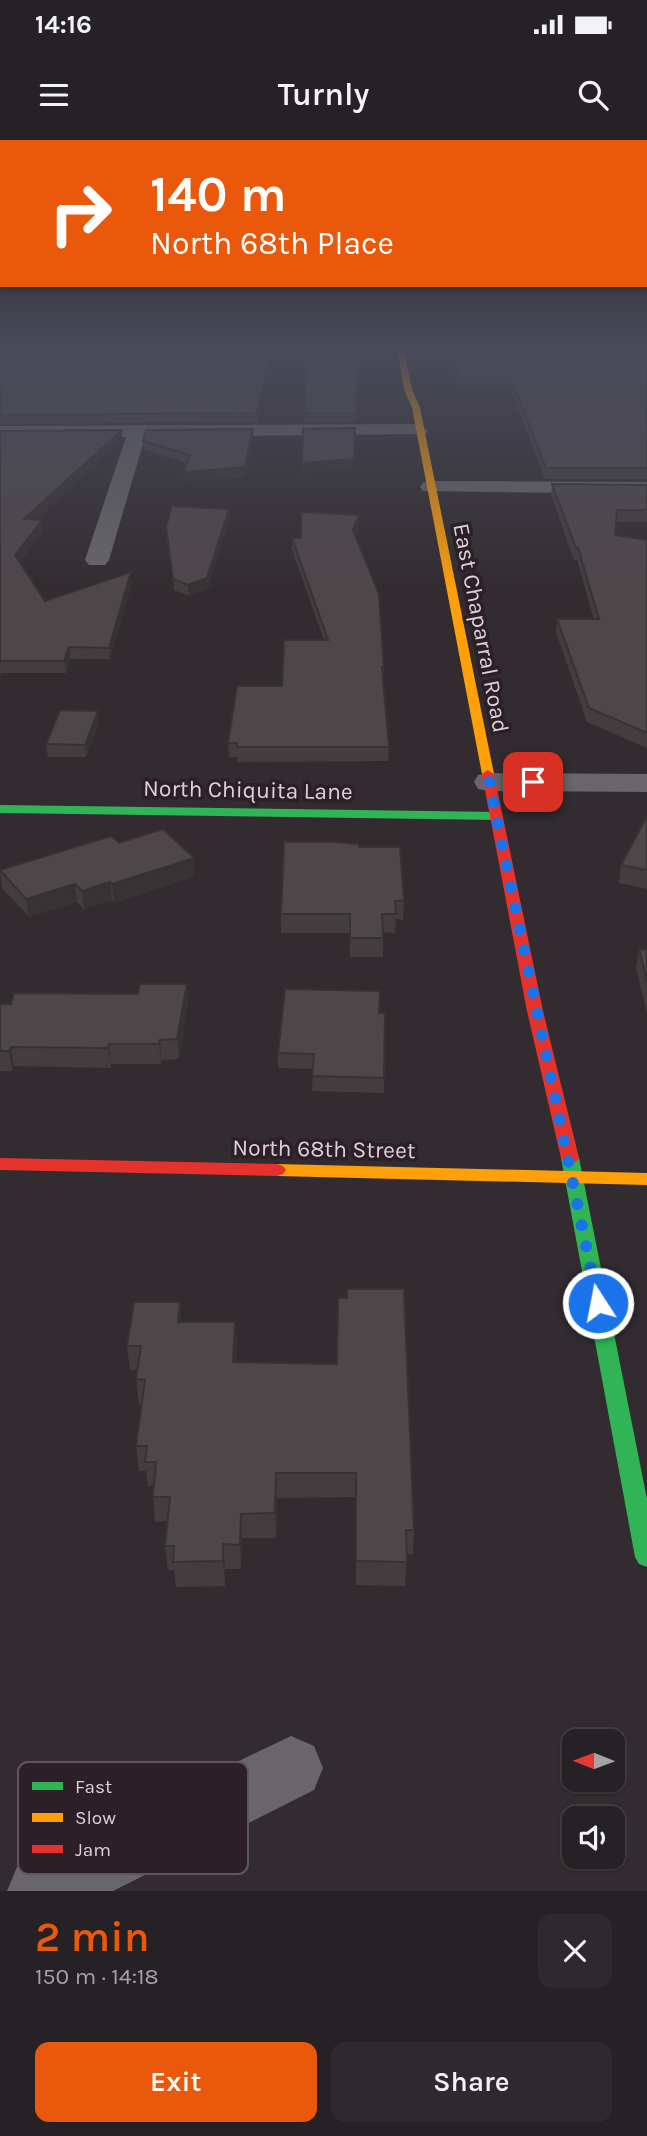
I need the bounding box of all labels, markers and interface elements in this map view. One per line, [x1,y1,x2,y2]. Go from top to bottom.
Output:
text: 14:16 [35,9,92,40]
icon: menu [35,76,73,114]
text: Turnly [278,76,369,113]
icon: search [574,76,612,114]
text: 140 m [150,166,287,223]
icon: right [35,168,126,259]
text: North 68th Place [150,225,394,262]
street label: East Chaparral Road [447,521,515,735]
pin [503,752,563,812]
icon: arrive [514,763,552,801]
street label: North Chiquita Lane [143,775,353,805]
street label: North 68th Street [232,1134,416,1164]
position arrow [561,1266,635,1340]
north arrow [562,1729,625,1792]
map controls [562,1729,625,1869]
legend [18,1762,248,1874]
text: Fast [75,1776,112,1798]
button: sound [562,1806,625,1869]
text: Slow [75,1807,116,1829]
text: Jam [75,1839,111,1861]
text: 2 min [35,1912,150,1962]
button: close [538,1914,612,1988]
text: 150 m · 14:18 [35,1963,159,1990]
button: Exit [35,2042,317,2122]
button: Share [331,2042,612,2122]

